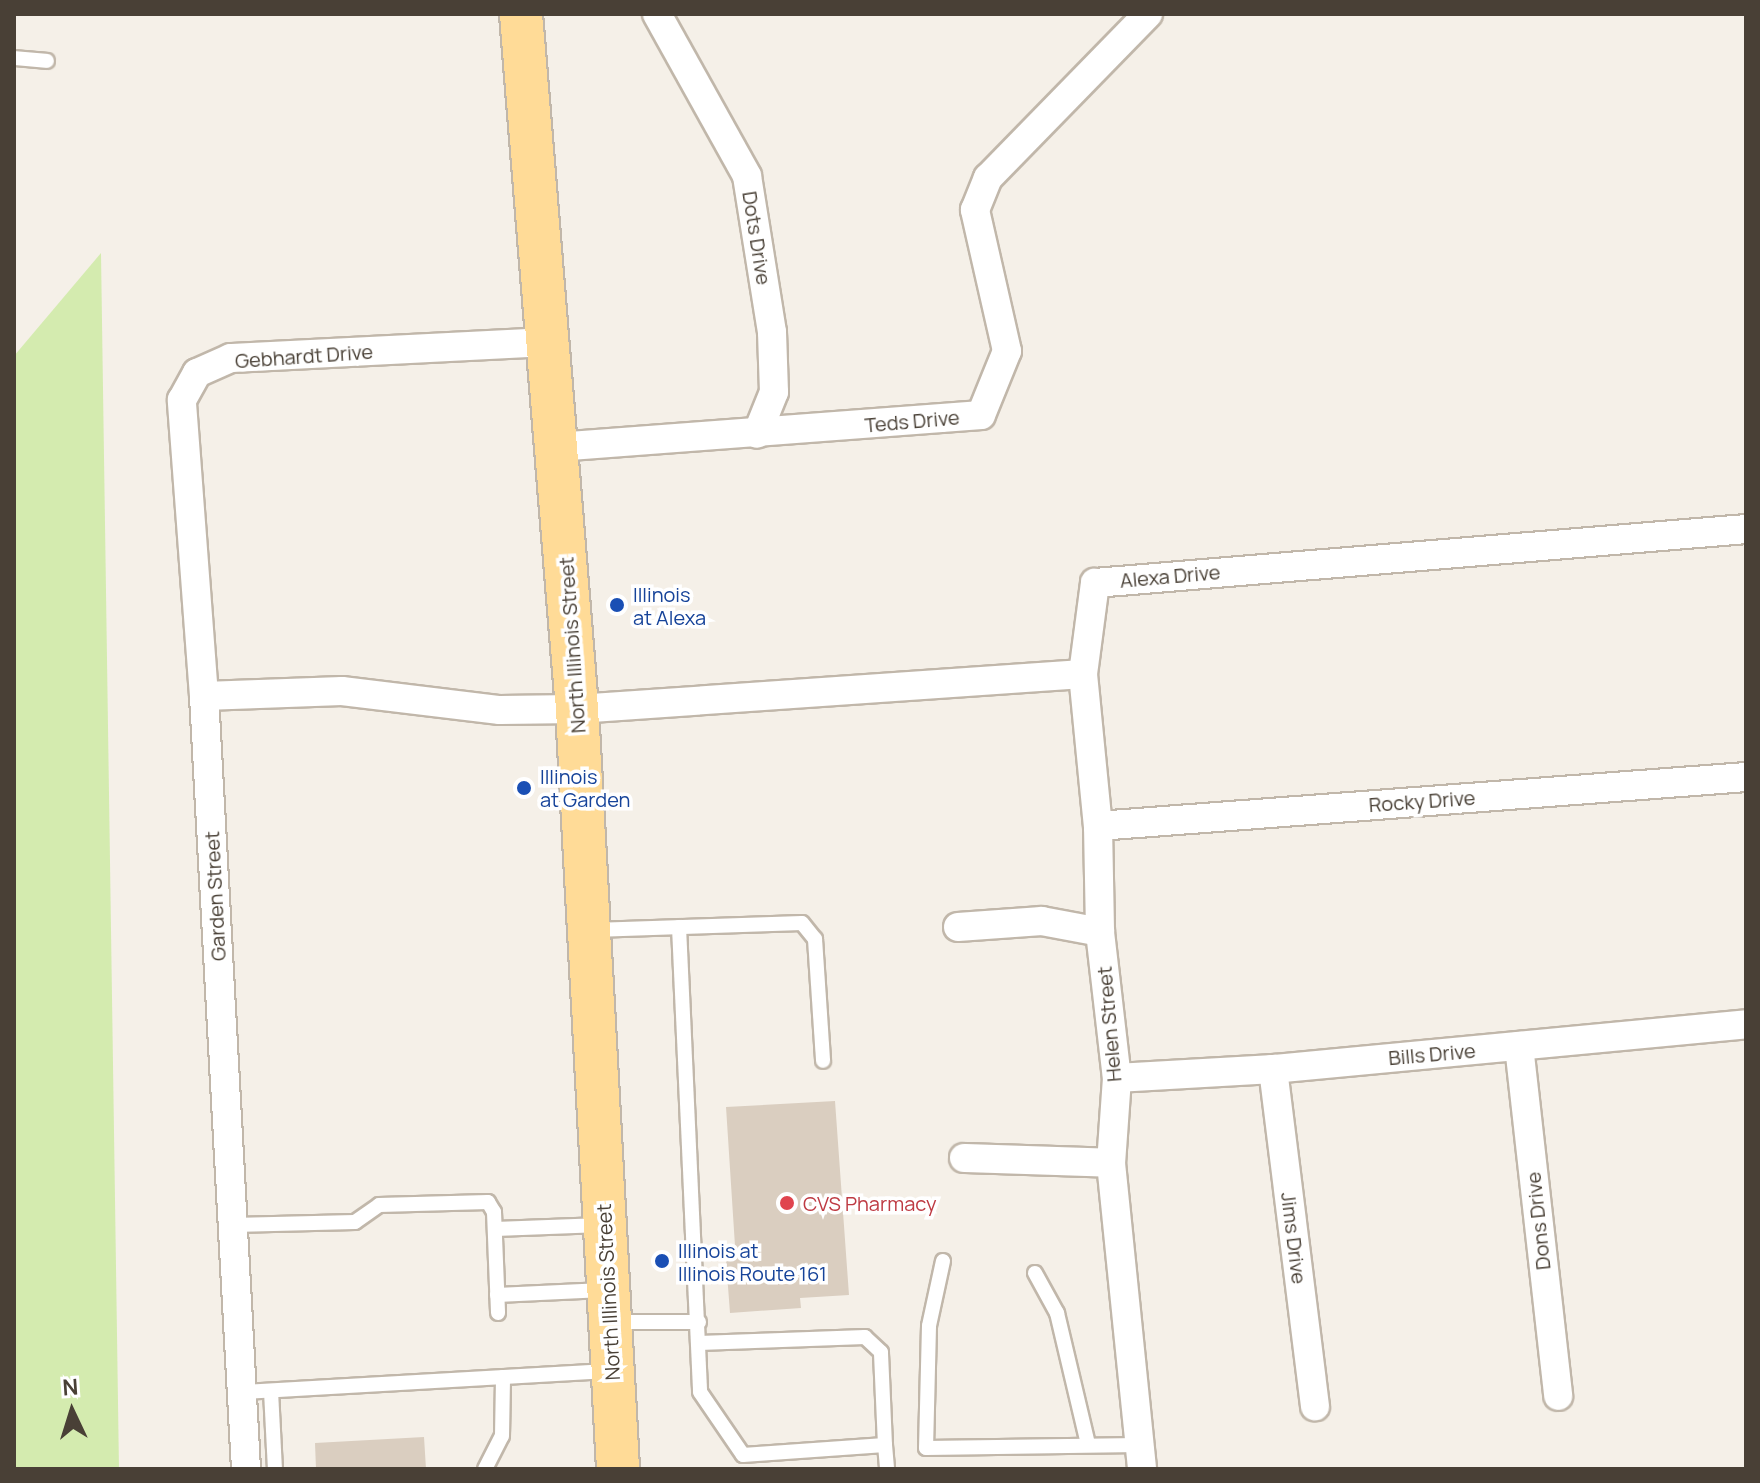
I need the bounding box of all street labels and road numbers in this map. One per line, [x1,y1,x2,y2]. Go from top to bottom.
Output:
street label: Dots Drive [738,189,776,287]
street label: Gebhardt Drive [234,339,374,373]
street label: Teds Drive [864,405,960,437]
street label: North Illinois Street [554,556,590,734]
street label: Alexa Drive [1119,560,1221,592]
street label: Rocky Drive [1368,785,1476,817]
street label: Garden Street [200,830,230,962]
street label: Helen Street [1092,965,1126,1083]
street label: Bills Drive [1387,1038,1477,1070]
street label: Dons Drive [1521,1171,1555,1271]
street label: Jims Drive [1276,1191,1312,1285]
street label: North Illinois Street [591,1203,625,1381]

